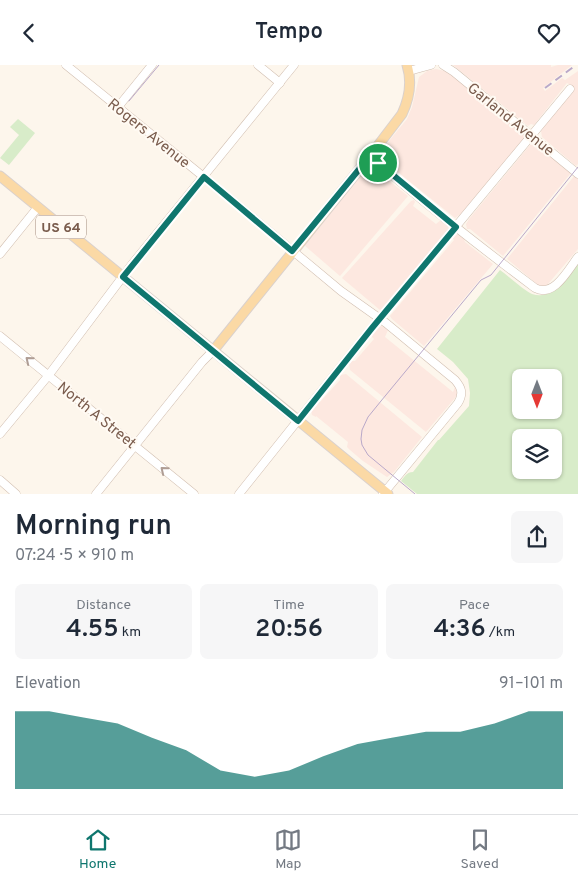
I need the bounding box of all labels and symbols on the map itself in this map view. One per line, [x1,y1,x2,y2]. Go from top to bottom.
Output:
street label: Garland Avenue [463,79,557,161]
street label: Rogers Avenue [103,95,193,173]
pin [357,142,399,184]
road number: US 64 [36,215,86,238]
one-way arrow [26,358,35,366]
north arrow [512,369,562,419]
street label: North A Street [53,379,139,454]
one-way arrow [161,468,170,476]

